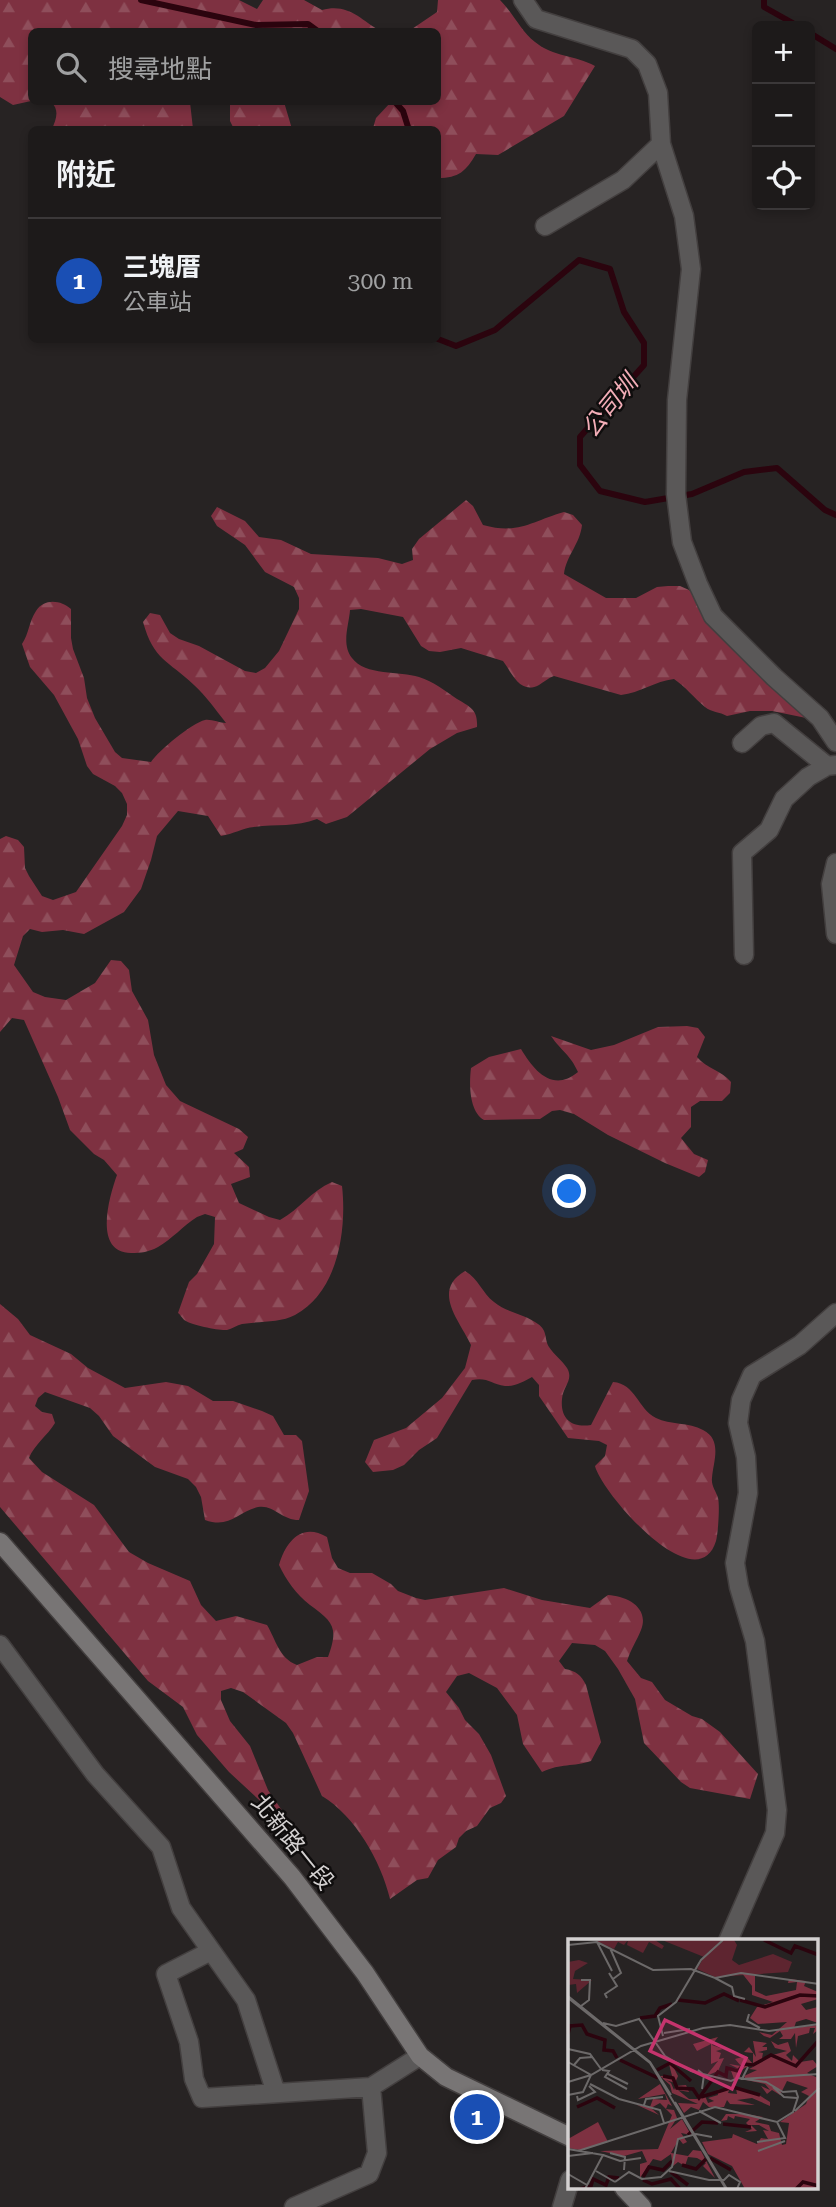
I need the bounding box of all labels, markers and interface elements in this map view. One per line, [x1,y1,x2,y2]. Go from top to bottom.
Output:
map controls [752,21,815,210]
button: + [752,21,815,84]
search box [28,28,441,105]
icon: search [52,48,90,86]
text: 搜尋地點 [108,54,212,84]
button: − [752,84,815,147]
button: locate [752,147,815,210]
text: 附近 [56,157,116,192]
text: 三塊厝 [123,252,201,282]
text: 1 [73,268,85,295]
text: 300 m [348,268,413,295]
text: 公車站 [123,289,192,316]
water label: 公司圳 [576,367,645,443]
your location [552,1174,586,1208]
street label: 北新路一段 [246,1789,339,1895]
inset map [568,1939,818,2190]
pin: 1 [454,2091,500,2143]

